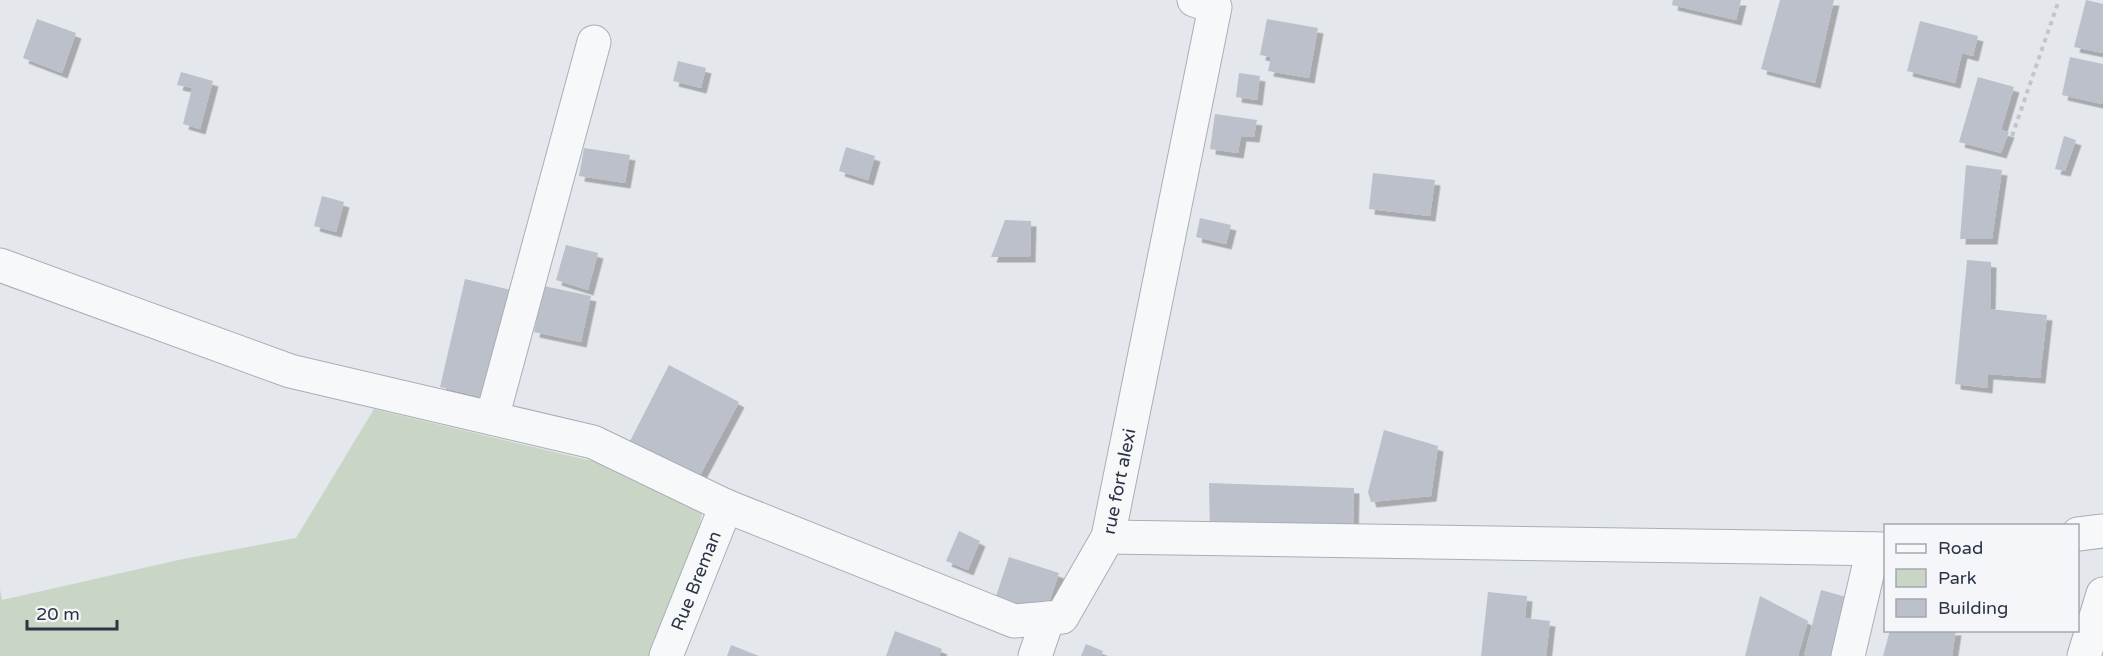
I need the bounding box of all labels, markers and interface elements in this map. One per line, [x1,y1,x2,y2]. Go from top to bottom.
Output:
street label: rue fort alexi [1098,426,1141,536]
legend [1884,524,2079,632]
street label: Rue Breman [666,528,726,634]
text: Road [1938,537,1983,559]
text: Park [1938,567,1977,589]
scale bar [27,593,117,631]
text: Building [1938,597,2008,619]
text: 20 m [36,603,80,625]

